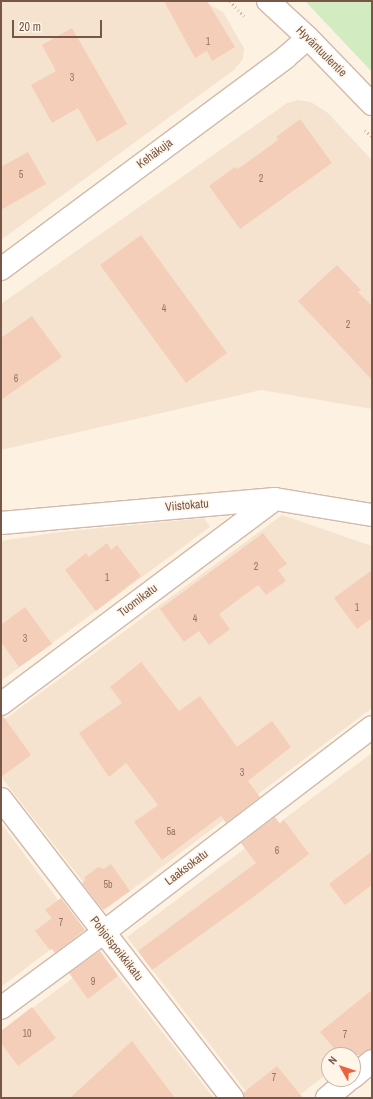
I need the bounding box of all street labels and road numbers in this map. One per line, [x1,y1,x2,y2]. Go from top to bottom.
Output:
street label: Hyväntuulentie [293,24,349,80]
street label: Kehäkuja [134,136,176,172]
street label: Viistokatu [165,497,209,515]
street label: Tuomikatu [115,582,161,620]
street label: Laaksokatu [163,847,211,889]
street label: Pohjoispoikkikatu [86,914,146,984]

